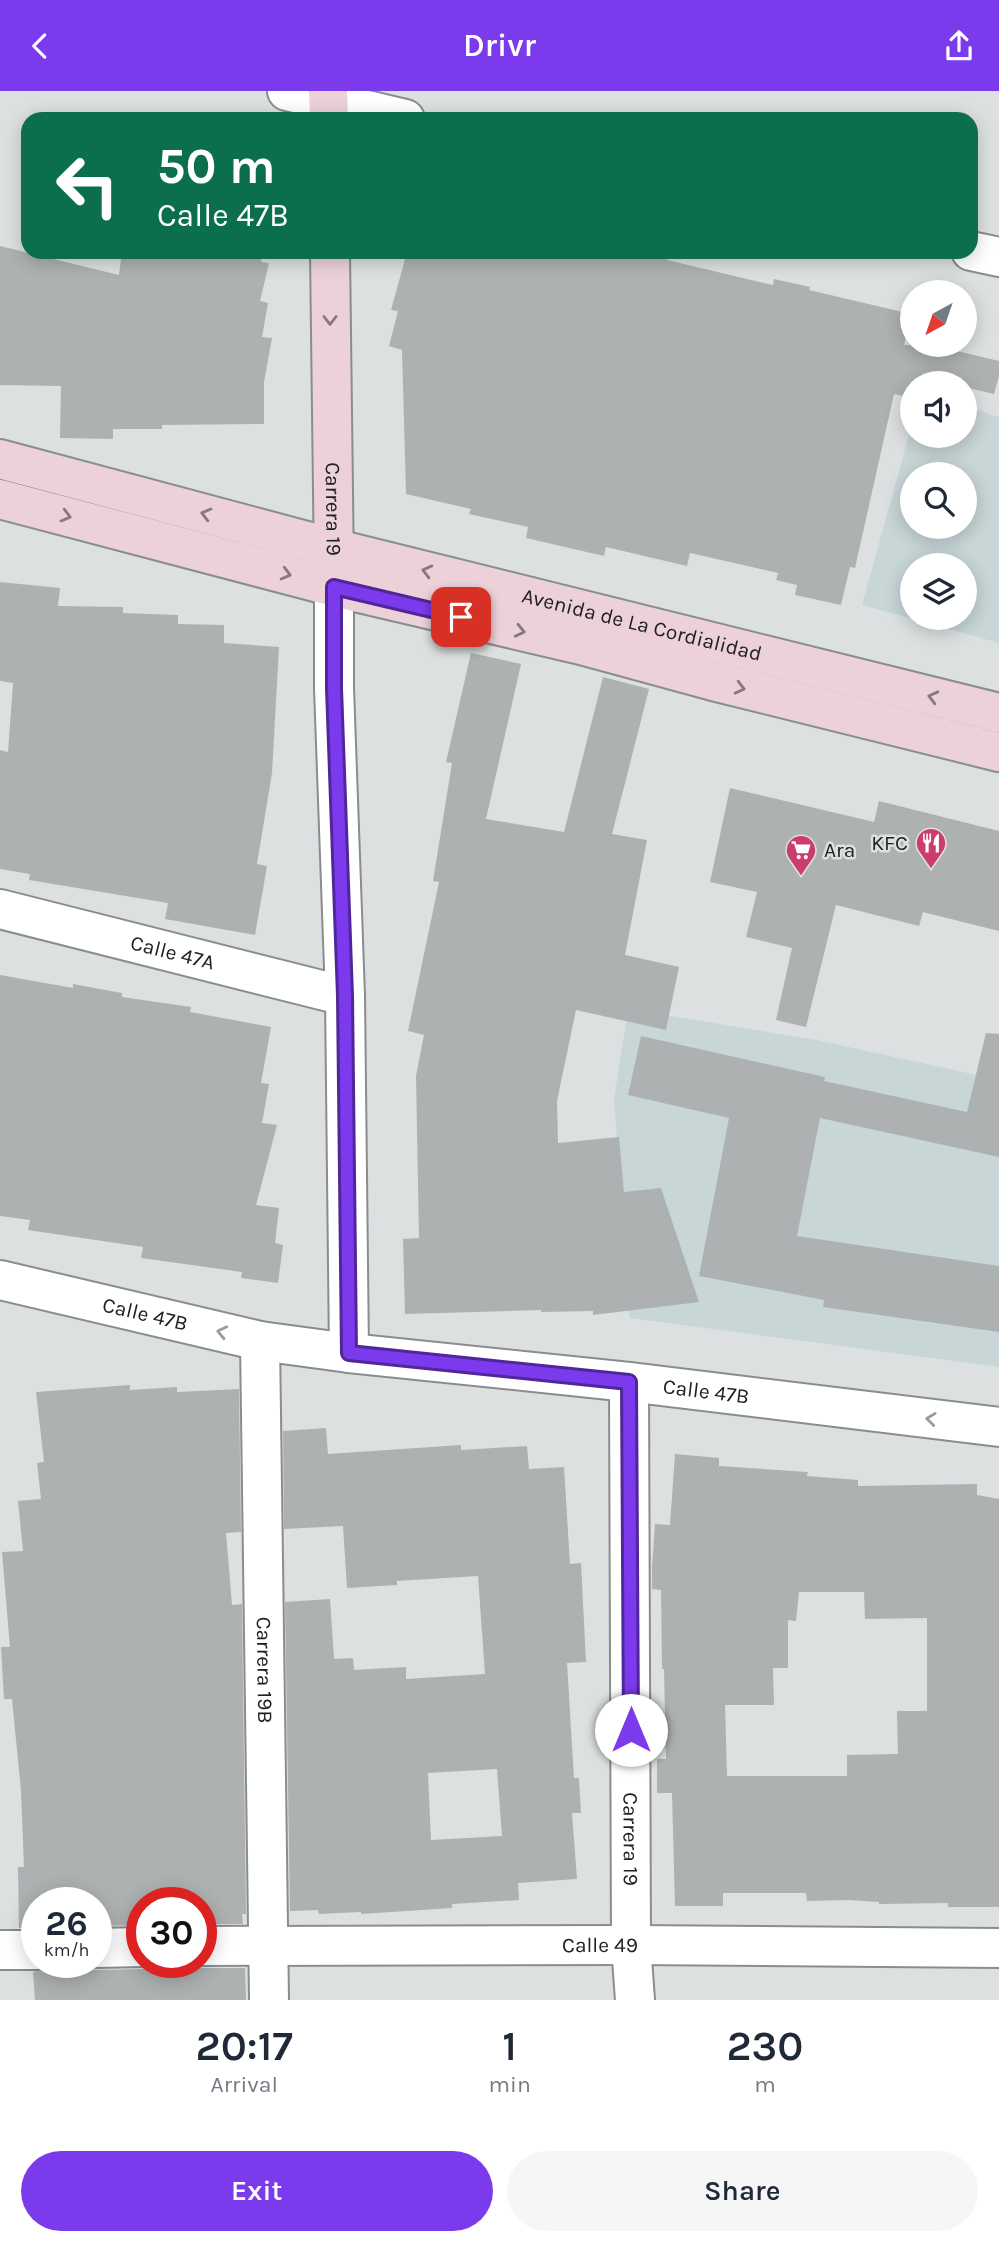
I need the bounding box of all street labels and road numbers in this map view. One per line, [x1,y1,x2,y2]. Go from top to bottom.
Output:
street label: Carrera 19 [321,462,346,556]
street label: Avenida de La Cordialidad [519,583,764,666]
street label: Calle 47A [128,930,217,975]
street label: Calle 47B [100,1292,190,1336]
street label: Calle 47B [662,1374,751,1409]
street label: Carrera 19B [252,1616,277,1724]
street label: Carrera 19 [618,1792,643,1886]
street label: Calle 49 [562,1933,638,1957]

